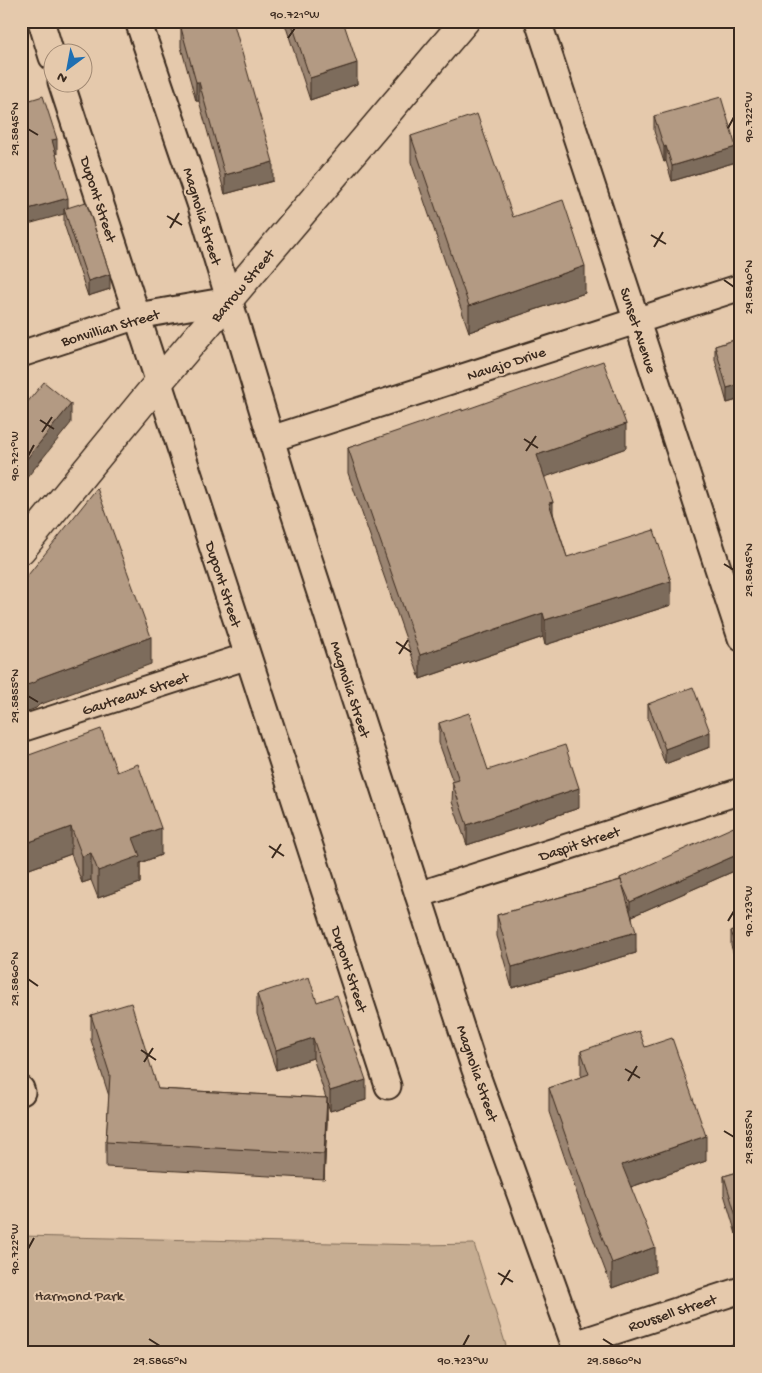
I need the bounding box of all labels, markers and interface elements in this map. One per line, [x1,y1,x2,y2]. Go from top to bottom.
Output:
text: 90.721°W [269,9,320,23]
north arrow [42,42,92,92]
text: N [54,67,71,87]
text: 90.722°W [743,92,757,143]
text: 29.5845°N [9,102,23,156]
street label: Dupont Street [75,154,120,246]
street label: Magnolia Street [178,166,225,269]
street label: Barrow Street [207,245,280,327]
text: 29.5840°N [743,260,757,314]
street label: Sunset Avenue [615,285,660,376]
street label: Bonvillian Street [58,306,164,352]
street label: Navajo Drive [465,344,548,386]
text: 90.721°W [9,431,23,482]
street label: Dupont Street [200,539,245,631]
text: 29.5845°N [743,543,757,597]
street label: Magnolia Street [325,639,374,742]
text: 29.5855°N [9,669,23,723]
street label: Gautreaux Street [80,669,193,721]
street label: Daspit Street [536,823,624,867]
text: 90.723°W [743,886,757,937]
street label: Dupont Street [326,924,371,1016]
text: 29.5860°N [9,951,23,1006]
street label: Magnolia Street [451,1023,502,1126]
text: 29.5855°N [743,1110,757,1164]
text: 90.722°W [9,1224,23,1275]
park label: Harmond Park [35,1288,125,1306]
street label: Roussell Street [626,1291,721,1337]
text: 29.5865°N [133,1355,187,1369]
text: 90.723°W [437,1355,488,1369]
text: 29.5860°N [587,1355,642,1369]

